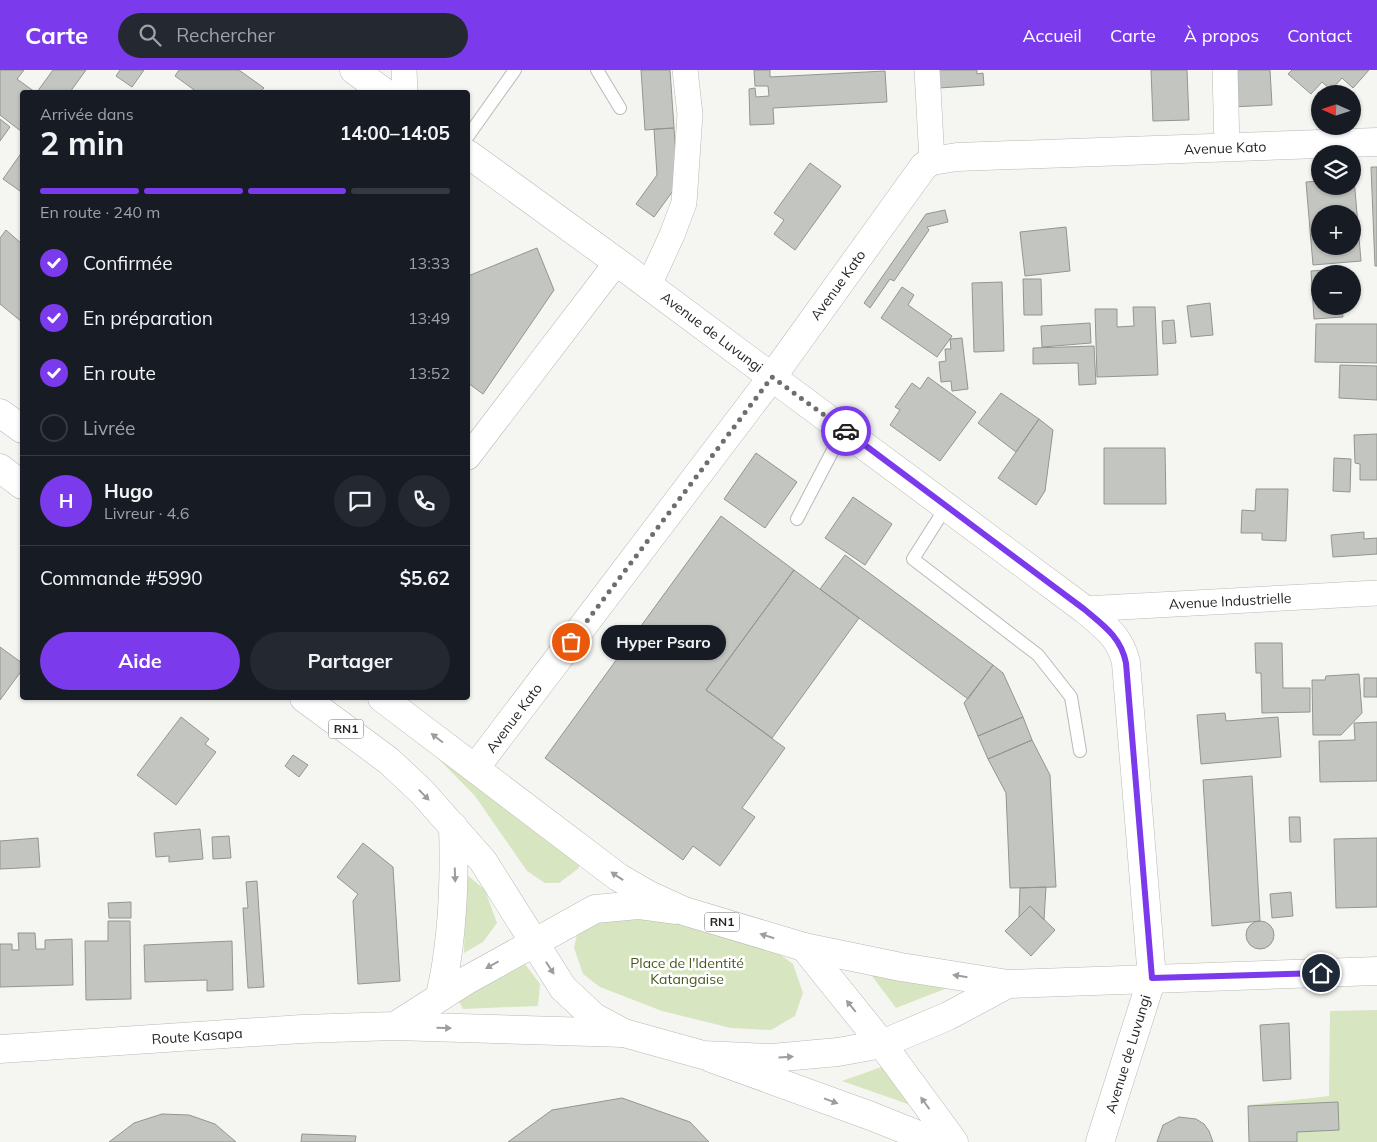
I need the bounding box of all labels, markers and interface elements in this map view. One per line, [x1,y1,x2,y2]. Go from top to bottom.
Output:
search box [118,13,468,58]
text: Carte [25,20,88,50]
icon: search [136,21,164,49]
text: Rechercher [176,23,275,47]
text: Accueil [1022,24,1082,47]
text: Carte [1110,24,1156,47]
text: À propos [1184,24,1259,47]
text: Contact [1287,24,1352,47]
north arrow [1311,85,1361,135]
map controls [1311,85,1361,315]
text: Arrivée dans [40,104,134,124]
text: 14:00–14:05 [340,121,450,145]
text: 2 min [40,123,124,163]
street label: Avenue Kato [1183,138,1267,158]
button: layers [1311,145,1361,195]
text: En route · 240 m [40,202,160,222]
button: + [1311,205,1361,255]
street label: Avenue Kato [806,246,870,324]
icon: check [40,249,68,277]
text: Confirmée [83,251,172,275]
text: 13:33 [408,253,450,273]
button: − [1311,265,1361,315]
street label: Avenue de Luvungi [657,288,767,376]
icon: check [40,304,68,332]
text: En préparation [83,306,213,330]
text: 13:49 [408,308,450,328]
icon: check [40,359,68,387]
text: En route [83,361,156,385]
text: 13:52 [408,363,450,383]
courier [821,406,871,456]
text: Livrée [83,416,135,440]
icon: car [832,417,860,445]
button: chat [334,475,386,527]
button: phone [398,475,450,527]
text: Hugo [104,479,153,503]
text: H [59,489,73,513]
text: Livreur · 4.6 [104,503,189,523]
text: Commande #5990 [40,566,203,590]
text: $5.62 [400,566,450,590]
street label: Avenue Industrielle [1168,589,1292,613]
pin [550,621,592,663]
callout: Hyper Psaro [601,624,726,660]
icon: bag [557,628,585,656]
button: Aide [40,632,240,690]
button: Partager [250,632,450,690]
text: Hyper Psaro [616,632,711,652]
street label: Avenue Kato [482,680,546,756]
road number: RN1 [328,720,364,739]
one-way arrow [430,733,444,743]
one-way arrow [418,788,430,800]
one-way arrow [451,867,459,883]
one-way arrow [610,871,624,881]
road number: RN1 [704,912,740,932]
one-way arrow [759,931,774,939]
pin [1300,952,1342,994]
park label: Place de l'Identité Katangaise [630,954,744,988]
icon: home [1307,959,1335,987]
one-way arrow [485,961,499,970]
one-way arrow [545,962,554,975]
one-way arrow [952,972,968,980]
street label: Avenue de Luvungi [1101,992,1155,1116]
one-way arrow [846,1000,857,1013]
street label: Route Kasapa [151,1024,243,1048]
one-way arrow [436,1024,452,1032]
one-way arrow [778,1053,794,1061]
one-way arrow [920,1096,930,1109]
one-way arrow [824,1097,839,1105]

